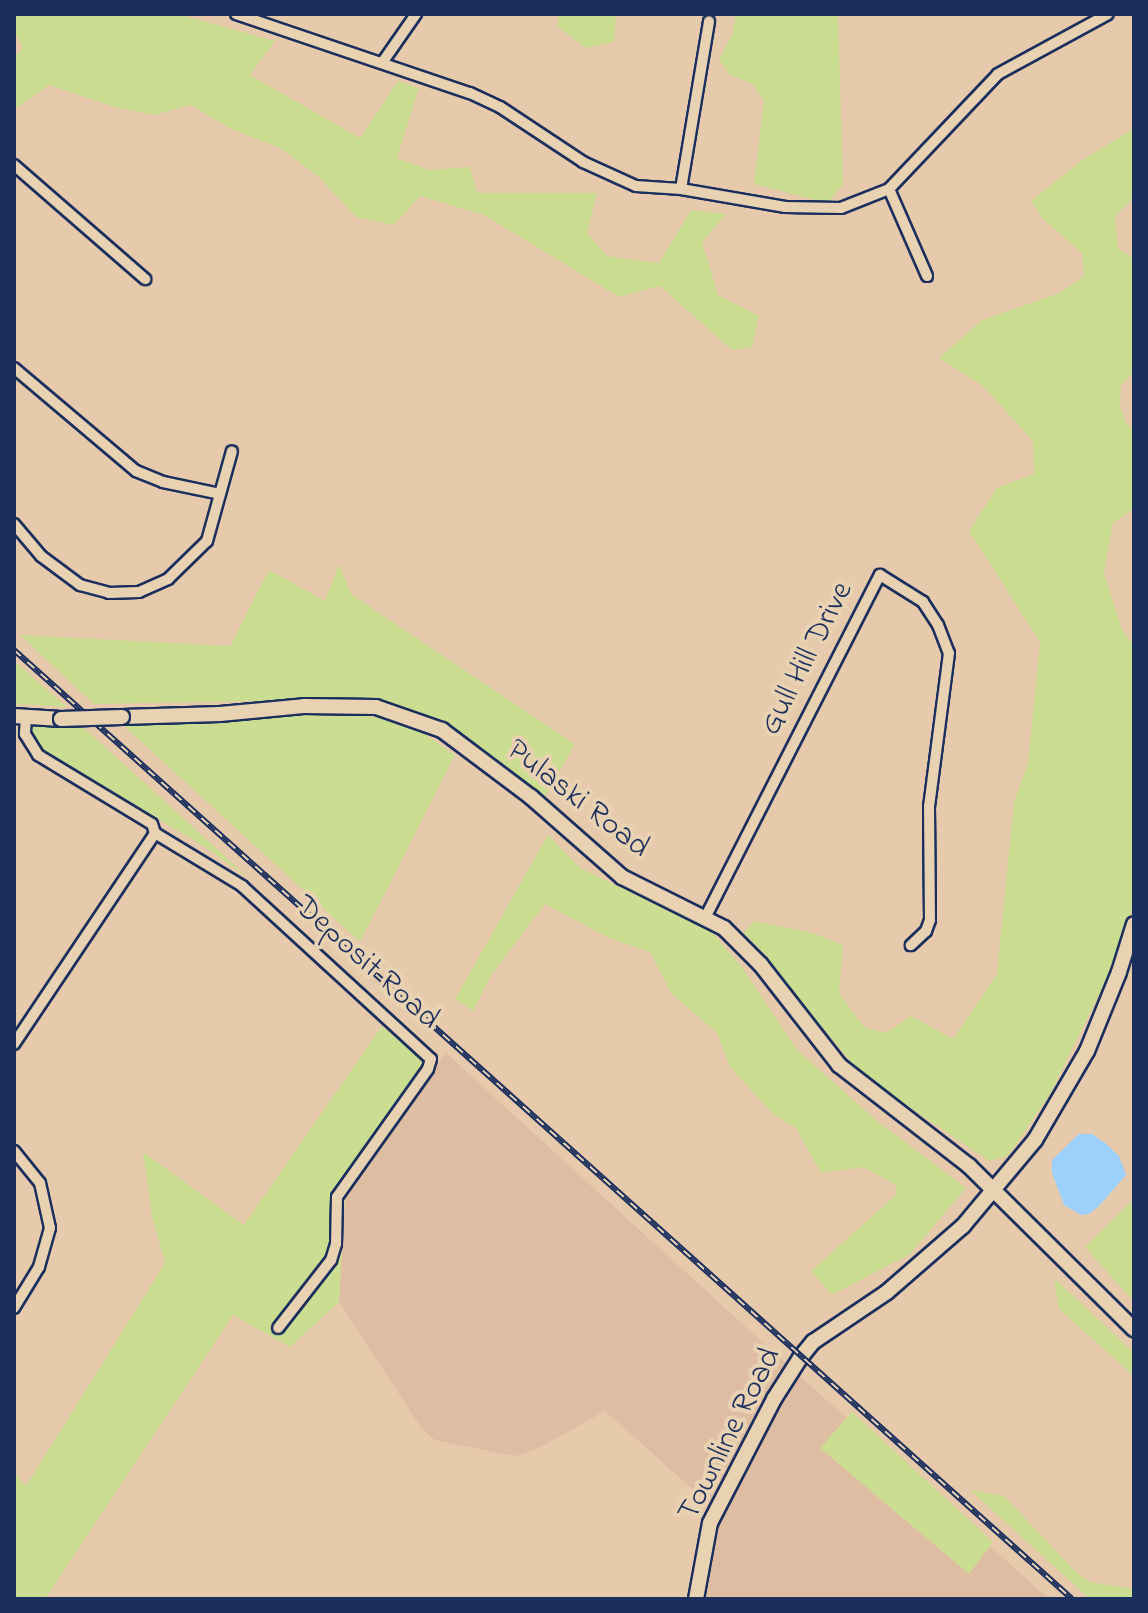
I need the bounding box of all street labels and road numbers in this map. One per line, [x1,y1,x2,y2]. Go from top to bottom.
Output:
street label: Gull Hill Drive [753,576,863,742]
street label: Pulaski Road [498,732,656,868]
street label: Deposit Road [285,889,447,1039]
street label: Townline Road [671,1342,791,1528]

